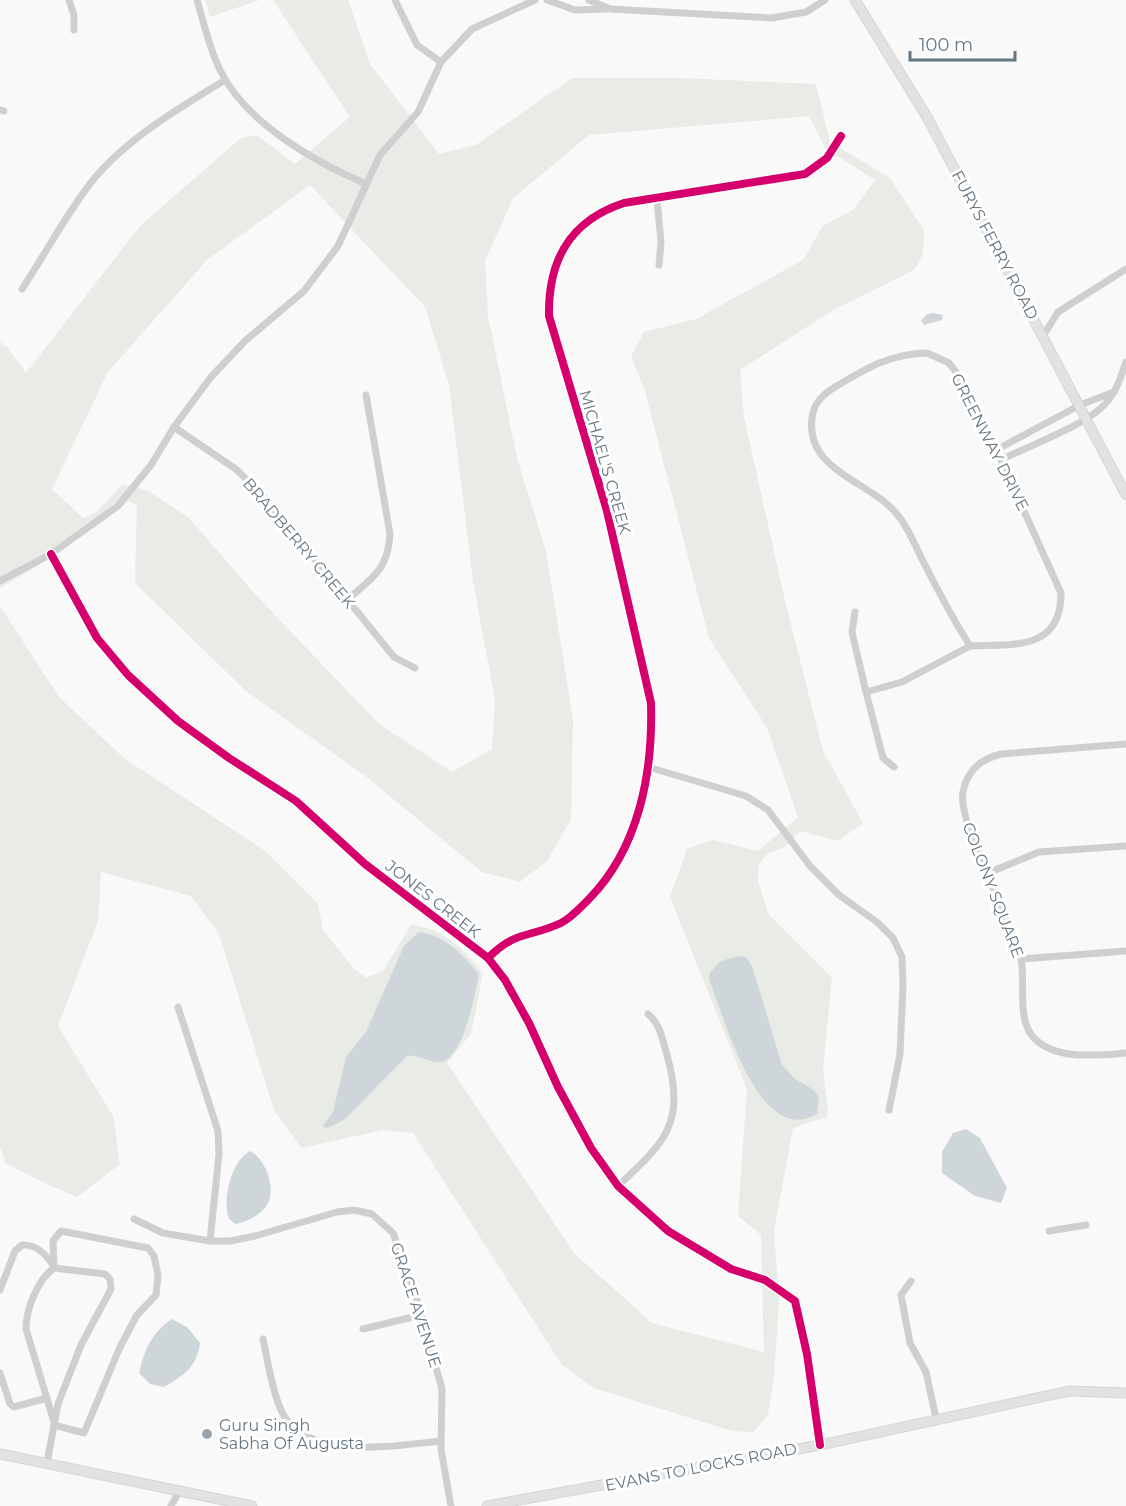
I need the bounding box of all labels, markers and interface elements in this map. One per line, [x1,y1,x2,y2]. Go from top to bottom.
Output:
scale bar [910,24,1015,62]
text: 100 m [919,34,973,56]
street label: FURYS FERRY ROAD [948,167,1042,323]
street label: GREENWAY DRIVE [947,370,1033,514]
street label: MICHAEL'S CREEK [575,388,635,537]
street label: BRADBERRY CREEK [239,474,359,612]
street label: COLONY SQUARE [958,820,1028,960]
street label: JONES CREEK [381,856,485,942]
street label: GRACE AVENUE [387,1240,445,1370]
place label: Guru Singh Sabha Of Augusta [219,1416,364,1453]
marker: Guru Singh Sabha Of Augusta [200,1427,214,1441]
street label: EVANS TO LOCKS ROAD [604,1439,798,1495]

